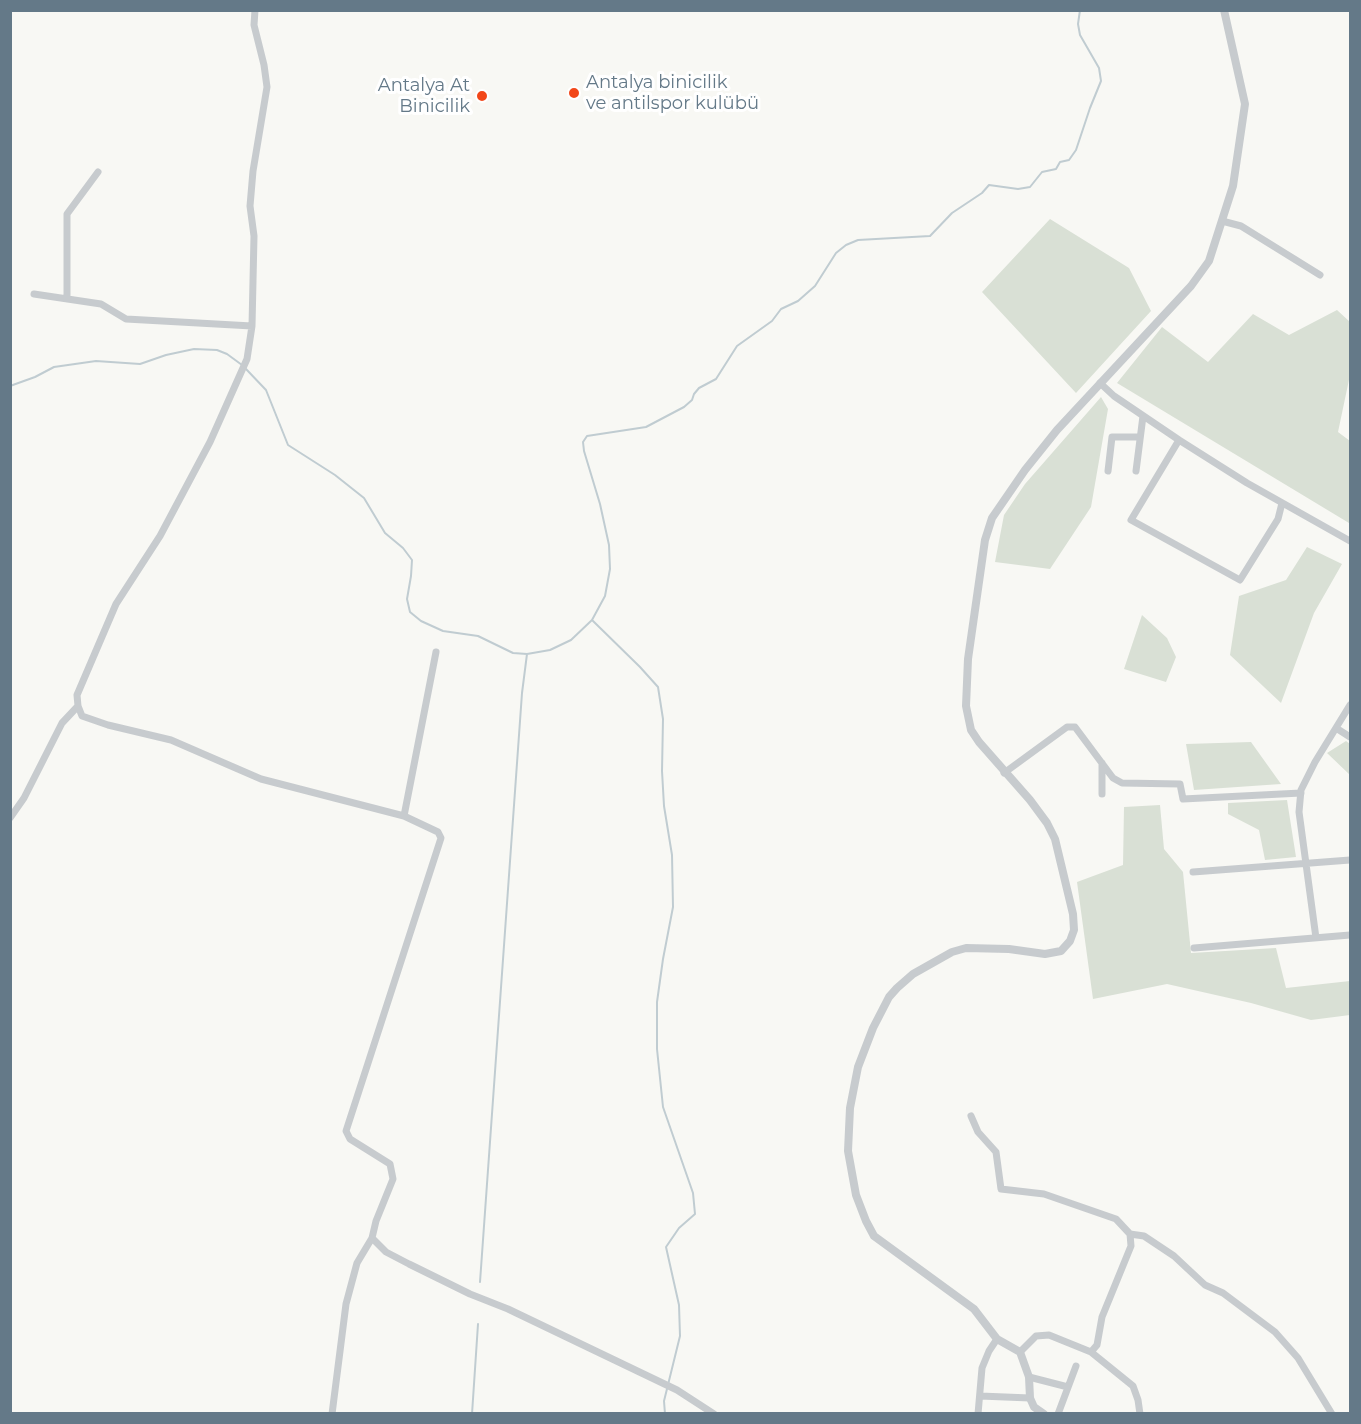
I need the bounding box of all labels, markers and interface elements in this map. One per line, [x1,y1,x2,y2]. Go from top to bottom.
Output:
place label: Antalya binicilik ve antilspor kulübü [586,72,759,115]
place label: Antalya At Binicilik [378,75,470,118]
marker: Antalya binicilik ve antilspor kulübü [567,86,581,100]
marker: Antalya At Binicilik [475,89,489,103]

